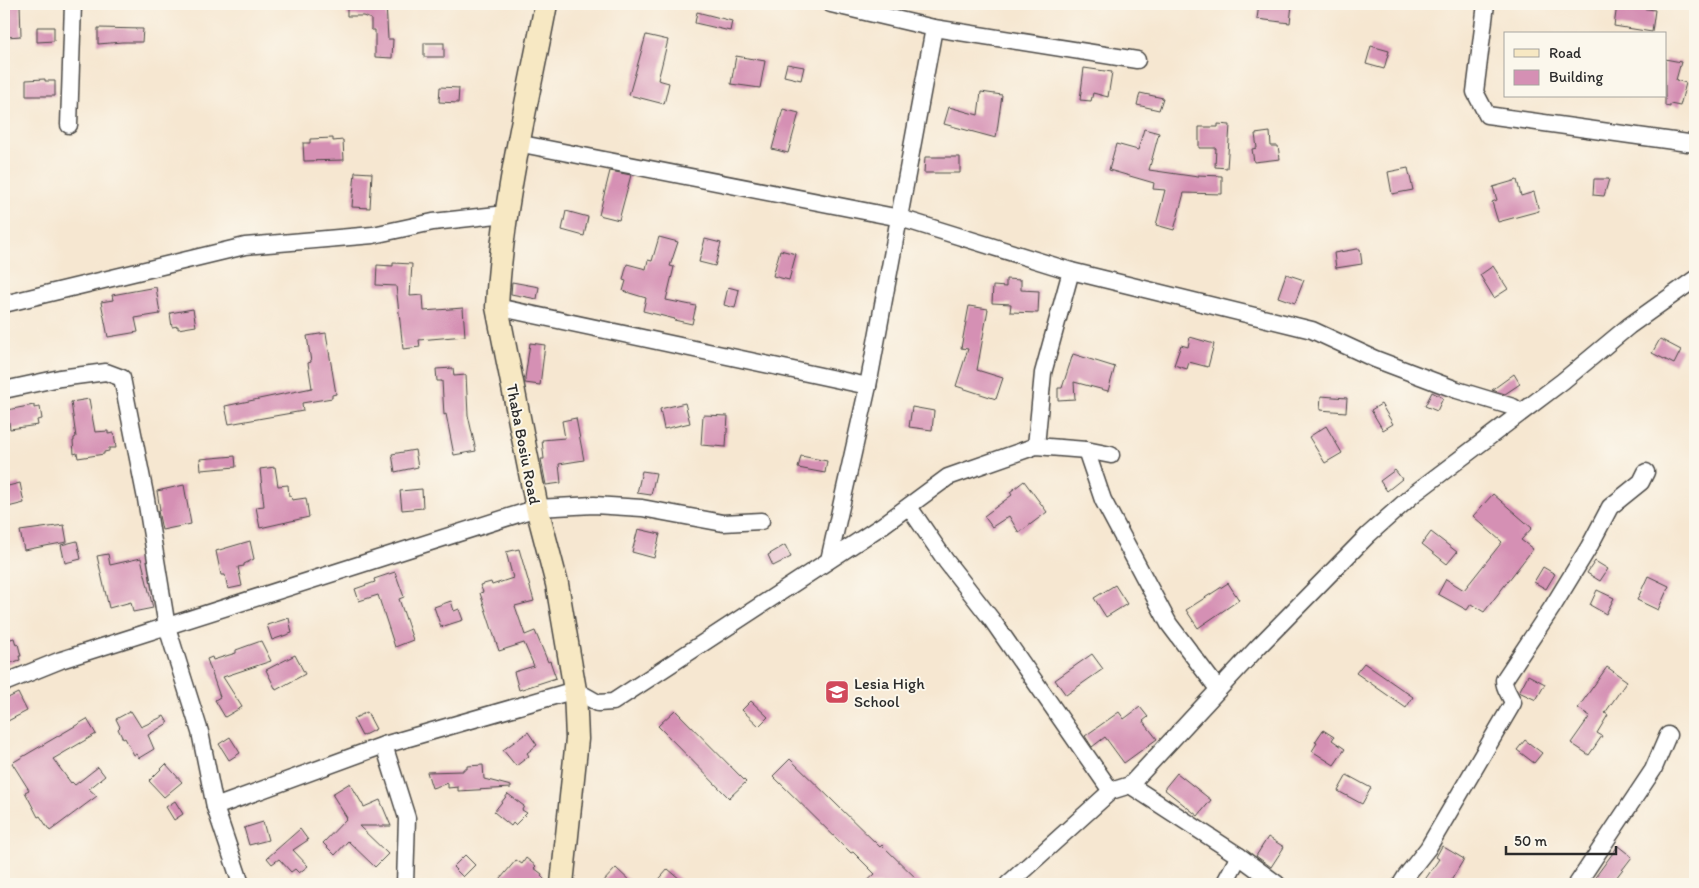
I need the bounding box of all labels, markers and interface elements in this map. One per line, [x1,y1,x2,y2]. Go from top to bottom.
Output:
legend [1504,32,1666,98]
text: Road [1549,44,1582,62]
text: Building [1549,68,1603,86]
street label: Thaba Bosiu Road [502,382,545,506]
place label: Lesia High School [854,674,925,711]
school or university icon: Lesia High School [824,679,850,705]
scale bar [1506,823,1616,855]
text: 50 m [1514,832,1547,850]

